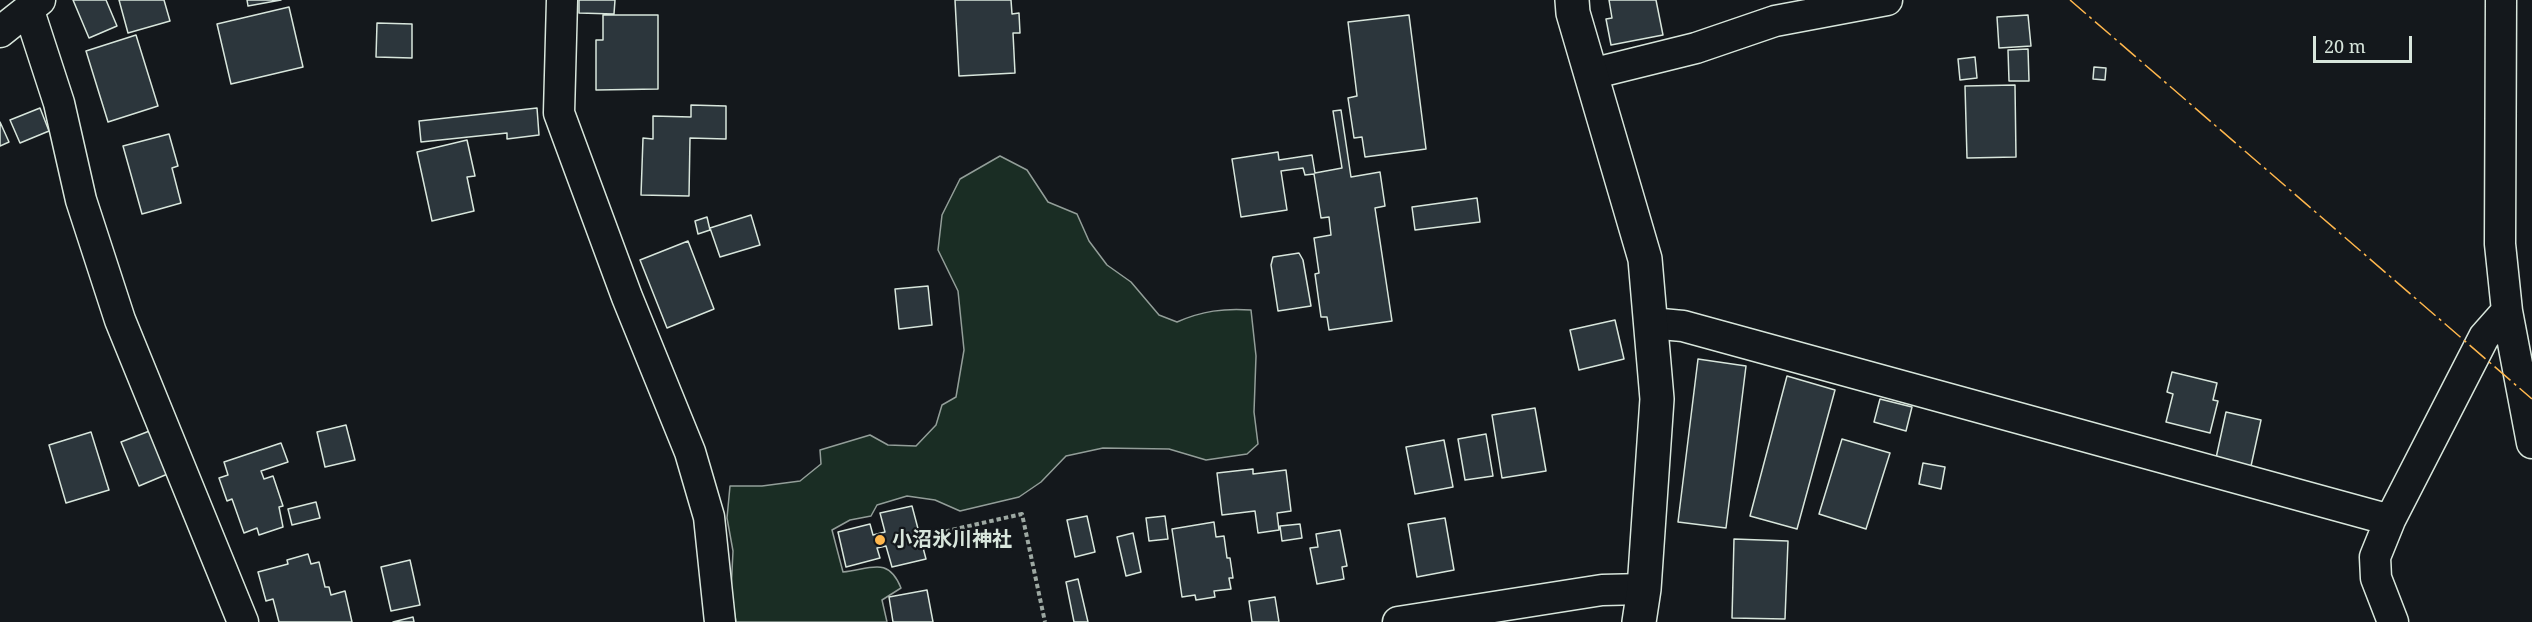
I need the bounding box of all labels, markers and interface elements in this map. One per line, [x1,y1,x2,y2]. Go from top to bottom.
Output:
scale bar [2316,24,2415,62]
text: 20 m [2324,34,2366,58]
place label: 小沼氷川神社 [892,528,1012,552]
marker: 小沼氷川神社 [873,533,887,547]

